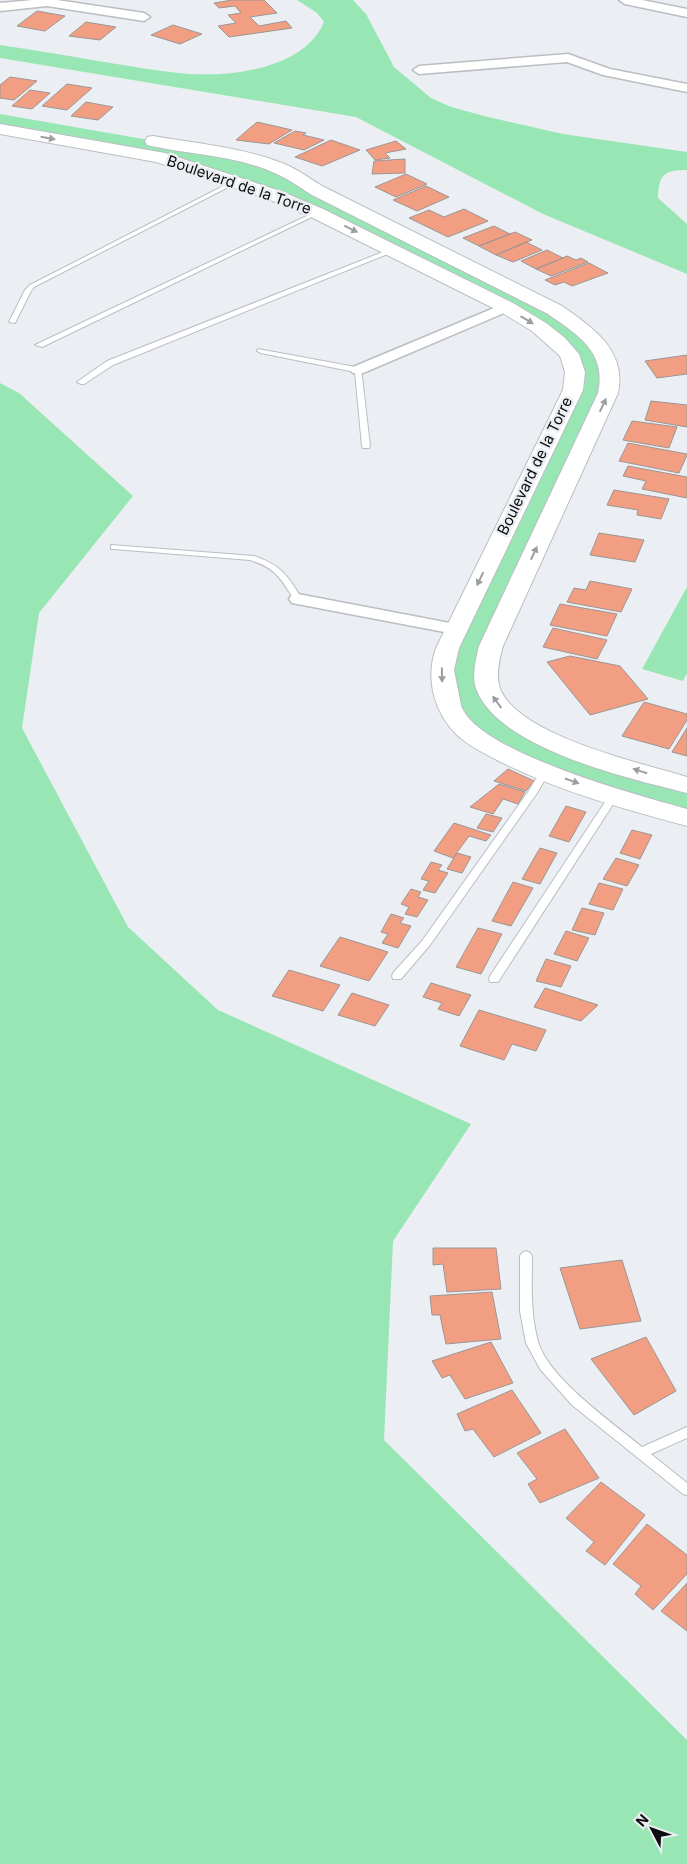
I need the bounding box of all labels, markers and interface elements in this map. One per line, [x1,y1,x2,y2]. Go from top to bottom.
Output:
one-way arrow [40,134,56,142]
street label: Boulevard de la Torre [165,151,314,218]
one-way arrow [344,225,359,234]
one-way arrow [520,315,533,324]
street label: Boulevard de la Torre [493,394,576,538]
one-way arrow [599,398,607,412]
one-way arrow [530,545,539,560]
one-way arrow [475,572,483,586]
one-way arrow [439,667,447,683]
one-way arrow [491,696,502,709]
one-way arrow [633,766,648,774]
one-way arrow [564,777,579,785]
north arrow [627,1804,677,1854]
text: N [632,1811,652,1830]

